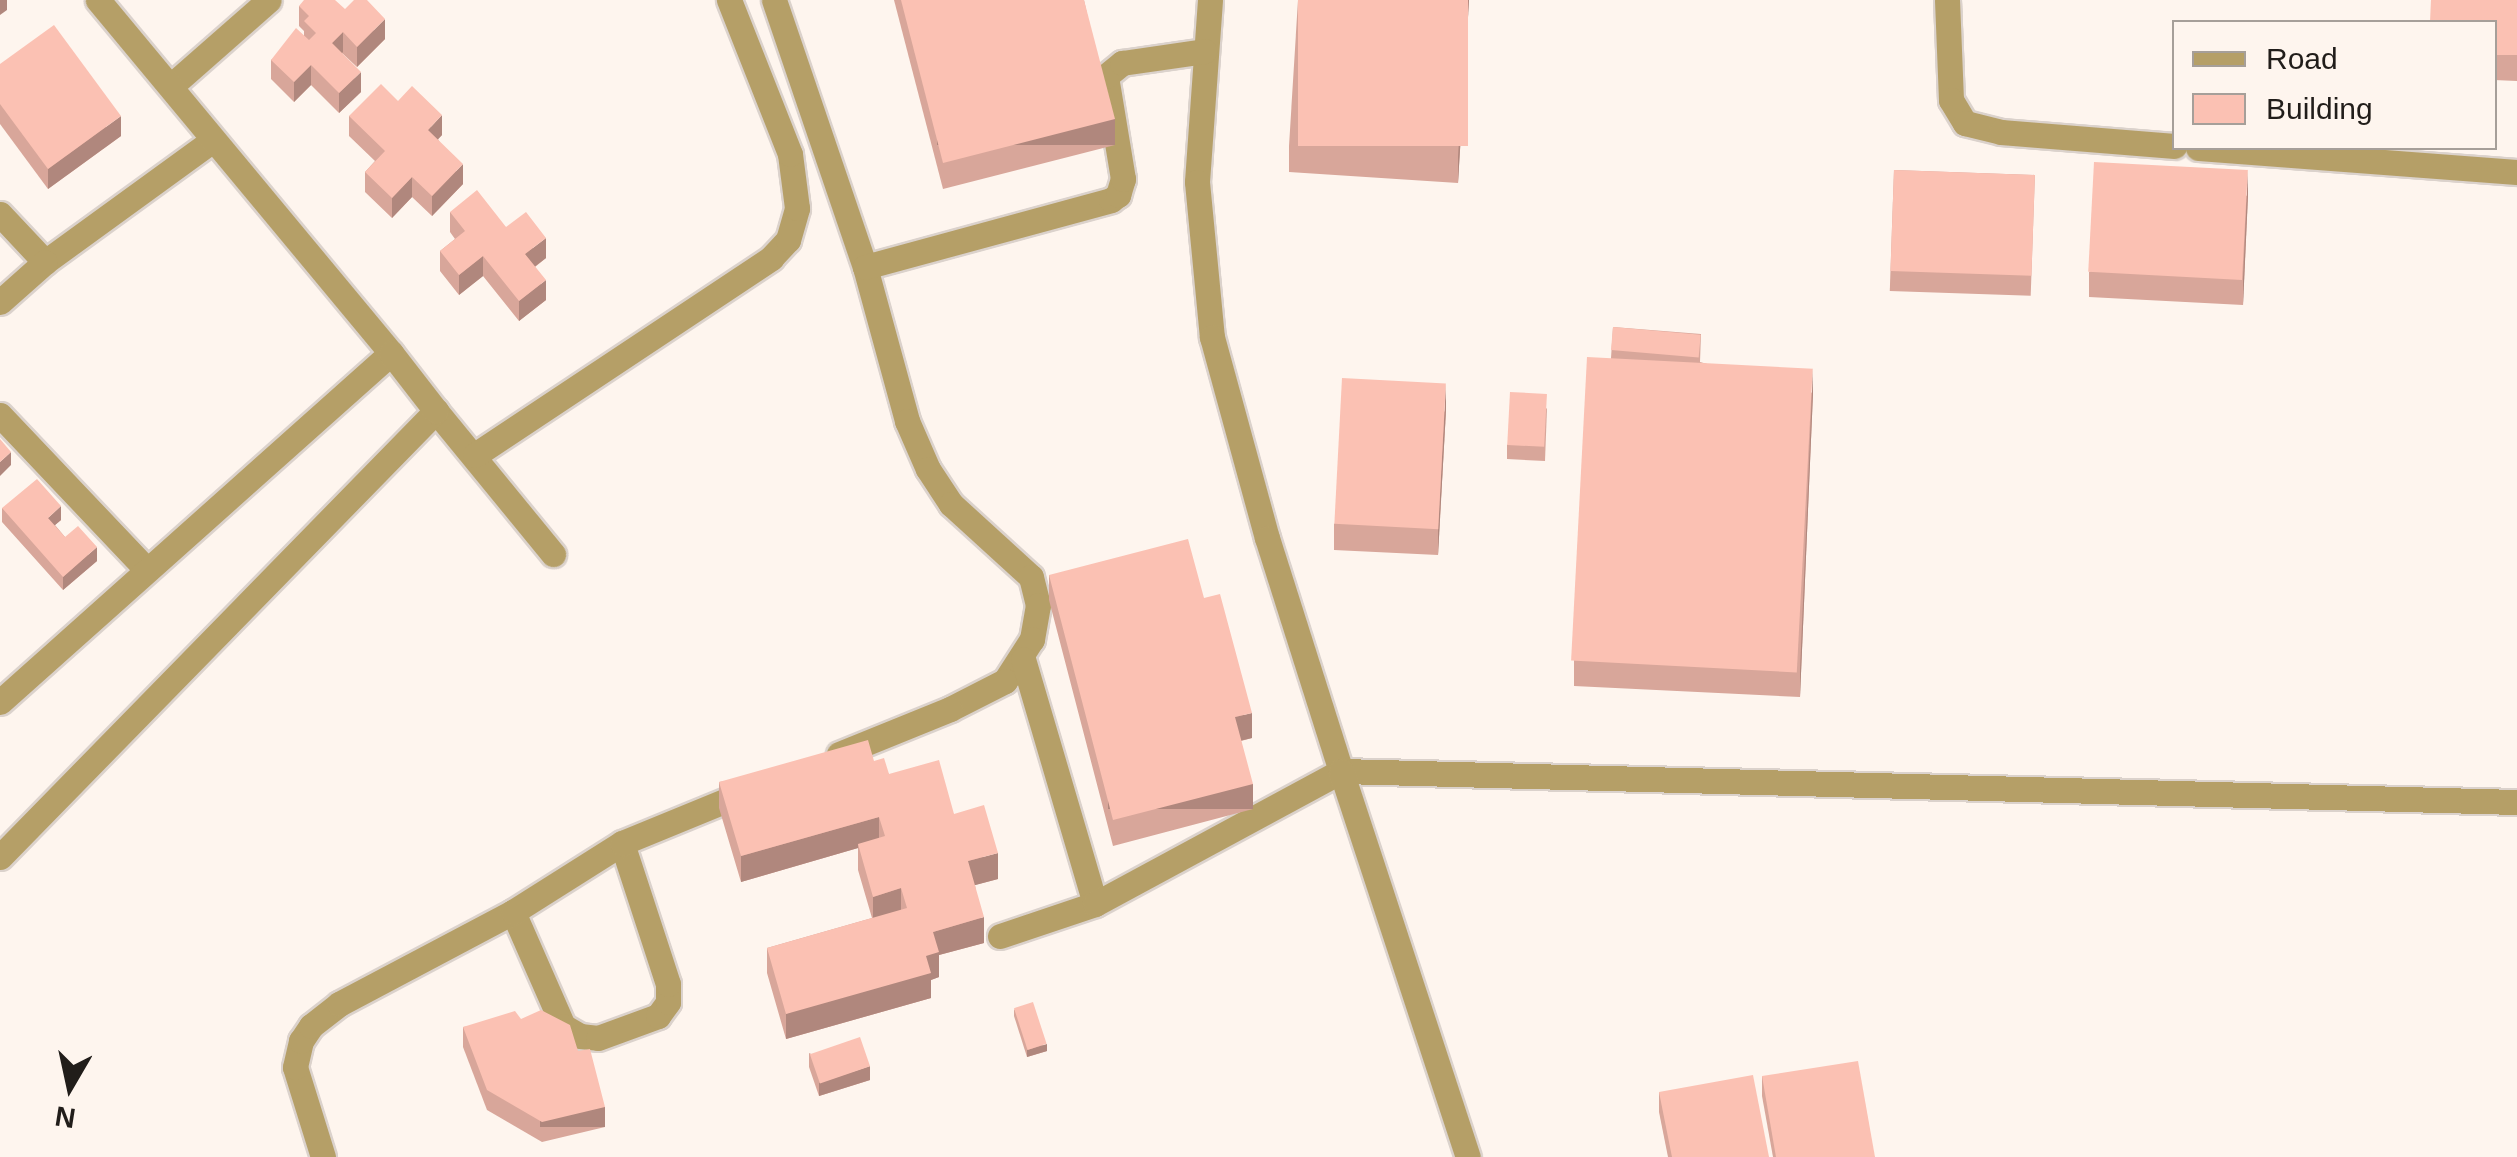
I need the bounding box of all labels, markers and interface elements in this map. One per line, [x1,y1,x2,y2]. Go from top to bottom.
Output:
legend [2172,20,2497,150]
text: Road [2266,42,2338,75]
text: Building [2266,92,2373,125]
north arrow [20,1037,120,1137]
text: N [53,1100,78,1134]

